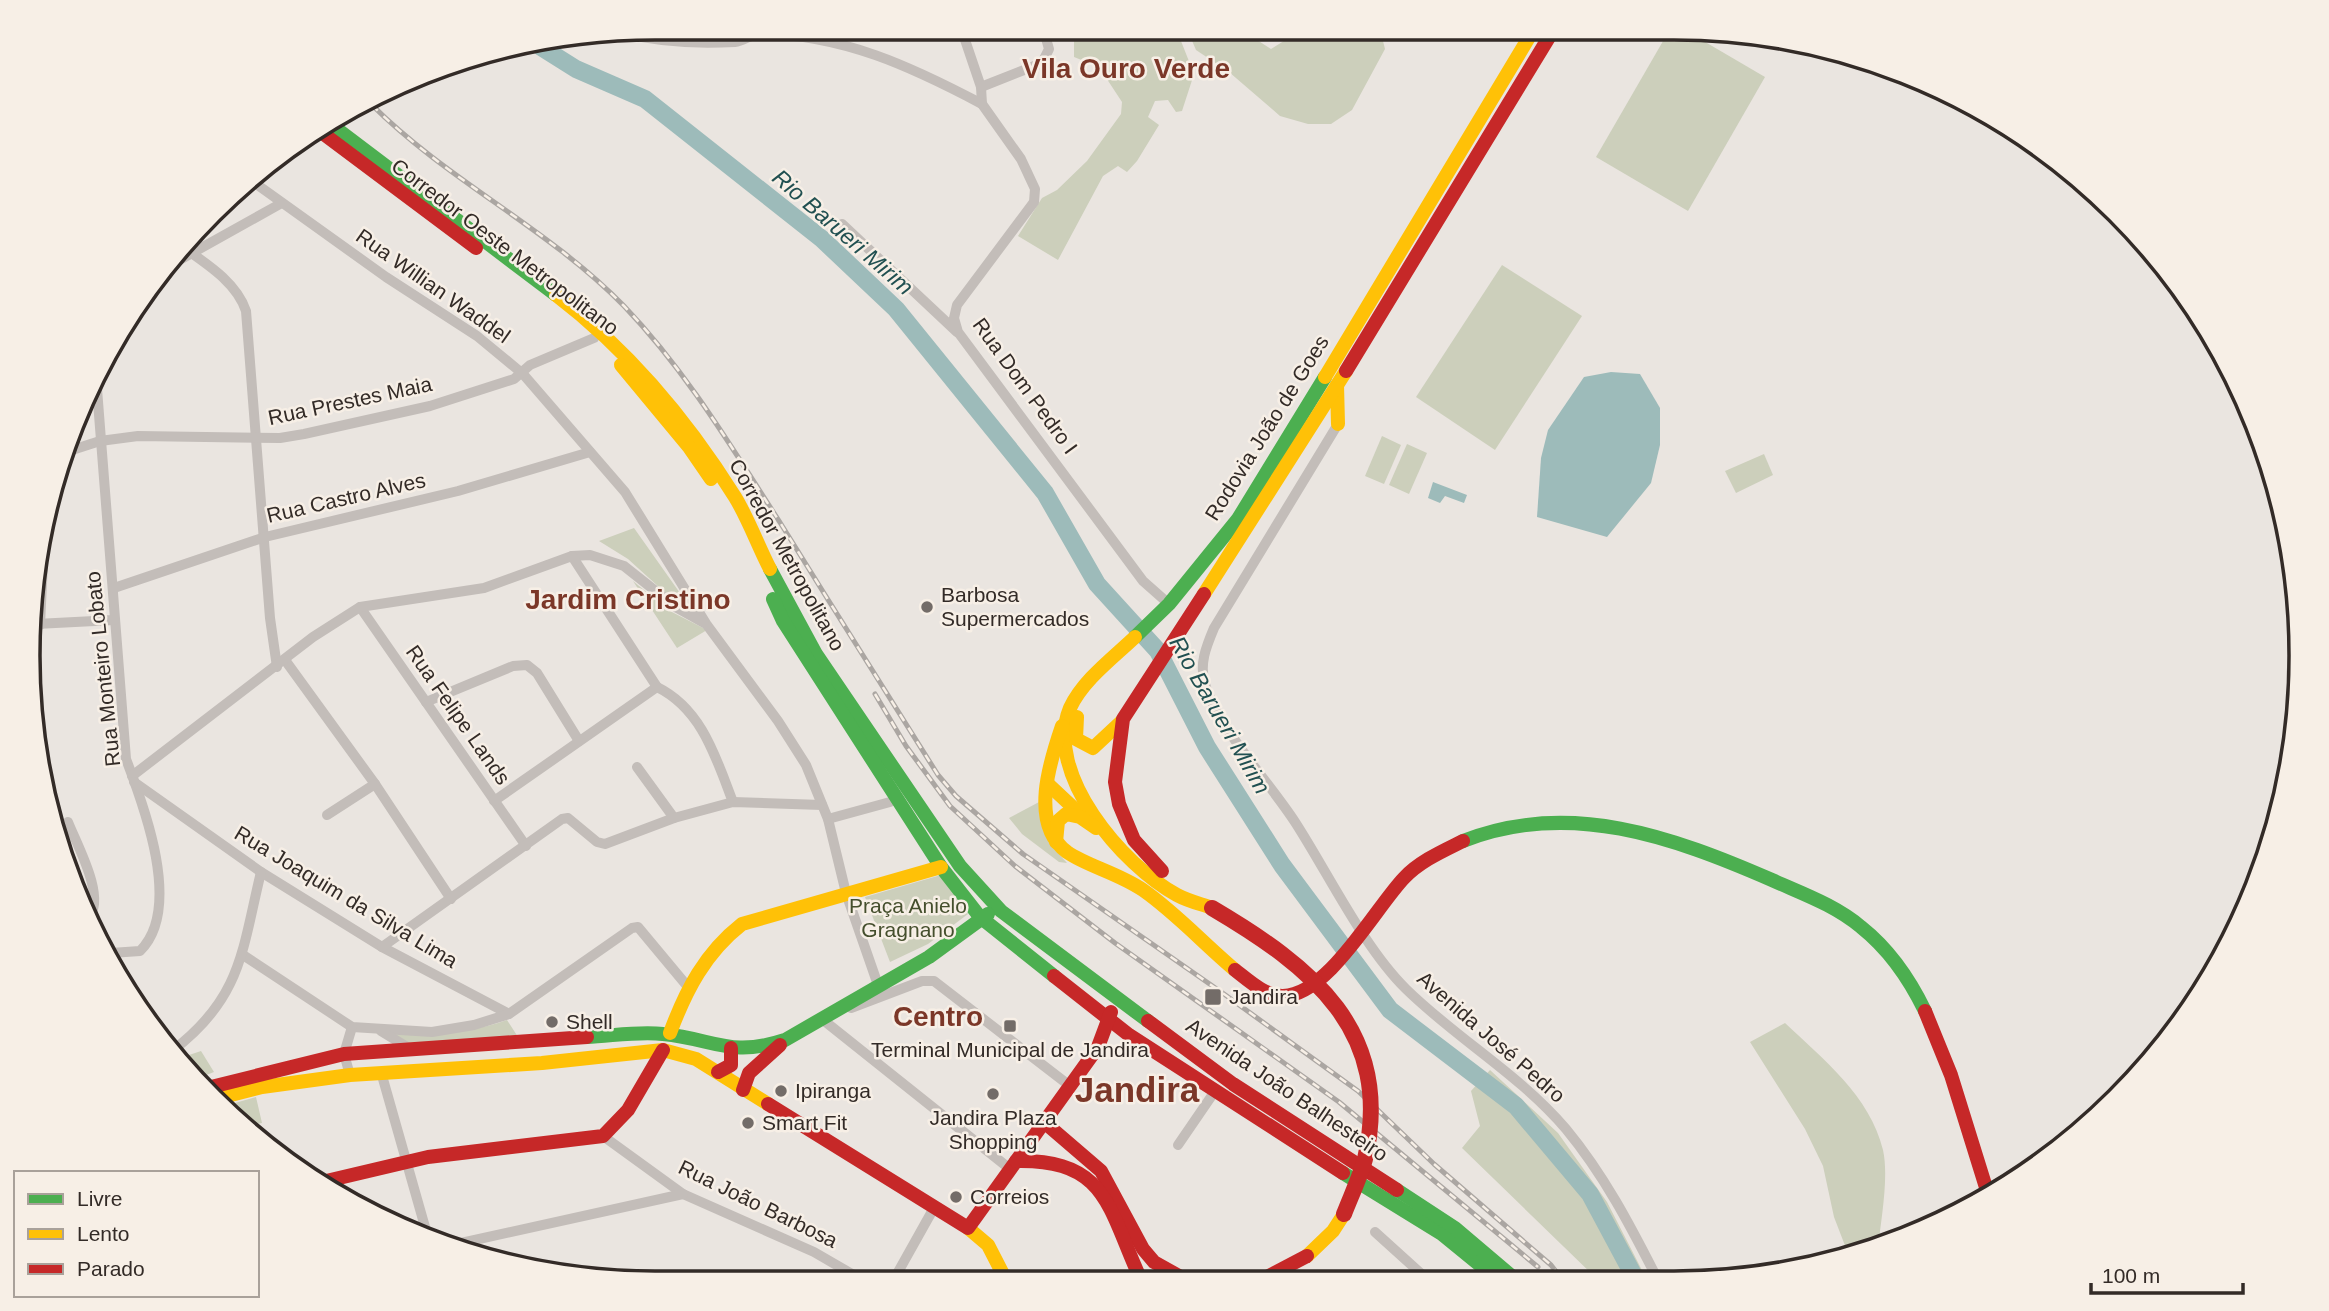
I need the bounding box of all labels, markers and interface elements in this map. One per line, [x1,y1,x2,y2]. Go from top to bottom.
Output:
district label: Vila Ouro Verde [1022,53,1230,84]
street label: Corredor Oeste Metropolitano [387,154,623,339]
water label: Rio Barueri Mirim [767,164,919,300]
street label: Rua Willian Waddel [352,224,515,347]
street label: Rua Dom Pedro I [968,313,1082,458]
street label: Rodovia João de Goes [1200,331,1333,524]
street label: Rua Prestes Maia [266,372,434,429]
street label: Corredor Metropolitano [725,455,850,655]
street label: Rua Castro Alves [264,468,428,527]
street label: Rua Monteiro Lobato [81,570,124,768]
place label: Barbosa Supermercados [941,583,1089,630]
district label: Jardim Cristino [525,584,731,615]
marker: Barbosa Supermercados [919,599,935,615]
water label: Rio Barueri Mirim [1164,632,1276,798]
street label: Rua Felipe Lands [402,641,515,789]
street label: Rua Joaquim da Silva Lima [231,821,462,972]
park label: Praça Anielo Gragnano [849,894,967,941]
street label: Avenida José Pedro [1413,966,1570,1107]
place label: Jandira [1229,985,1298,1008]
marker: Jandira [1203,987,1223,1007]
district label: Centro [893,1001,983,1032]
place label: Shell [566,1010,613,1033]
marker: Shell [544,1014,560,1030]
street label: Avenida João Balhesteiro [1182,1014,1392,1166]
marker: Terminal Municipal de Jandira [1002,1018,1018,1034]
place label: Terminal Municipal de Jandira [871,1038,1149,1061]
district label: Jandira [1075,1070,1200,1109]
place label: Ipiranga [795,1079,871,1102]
marker: Ipiranga [773,1083,789,1099]
marker: Jandira Plaza Shopping [985,1086,1001,1102]
place label: Jandira Plaza Shopping [929,1106,1057,1153]
place label: Smart Fit [762,1111,847,1134]
marker: Smart Fit [740,1115,756,1131]
street label: Rua João Barbosa [675,1155,842,1252]
legend [14,1171,259,1297]
place label: Correios [970,1185,1049,1208]
text: Livre [77,1187,123,1210]
marker: Correios [948,1189,964,1205]
text: Lento [77,1222,130,1245]
scale bar [2091,1252,2243,1296]
text: Parado [77,1257,145,1280]
text: 100 m [2102,1264,2160,1287]

